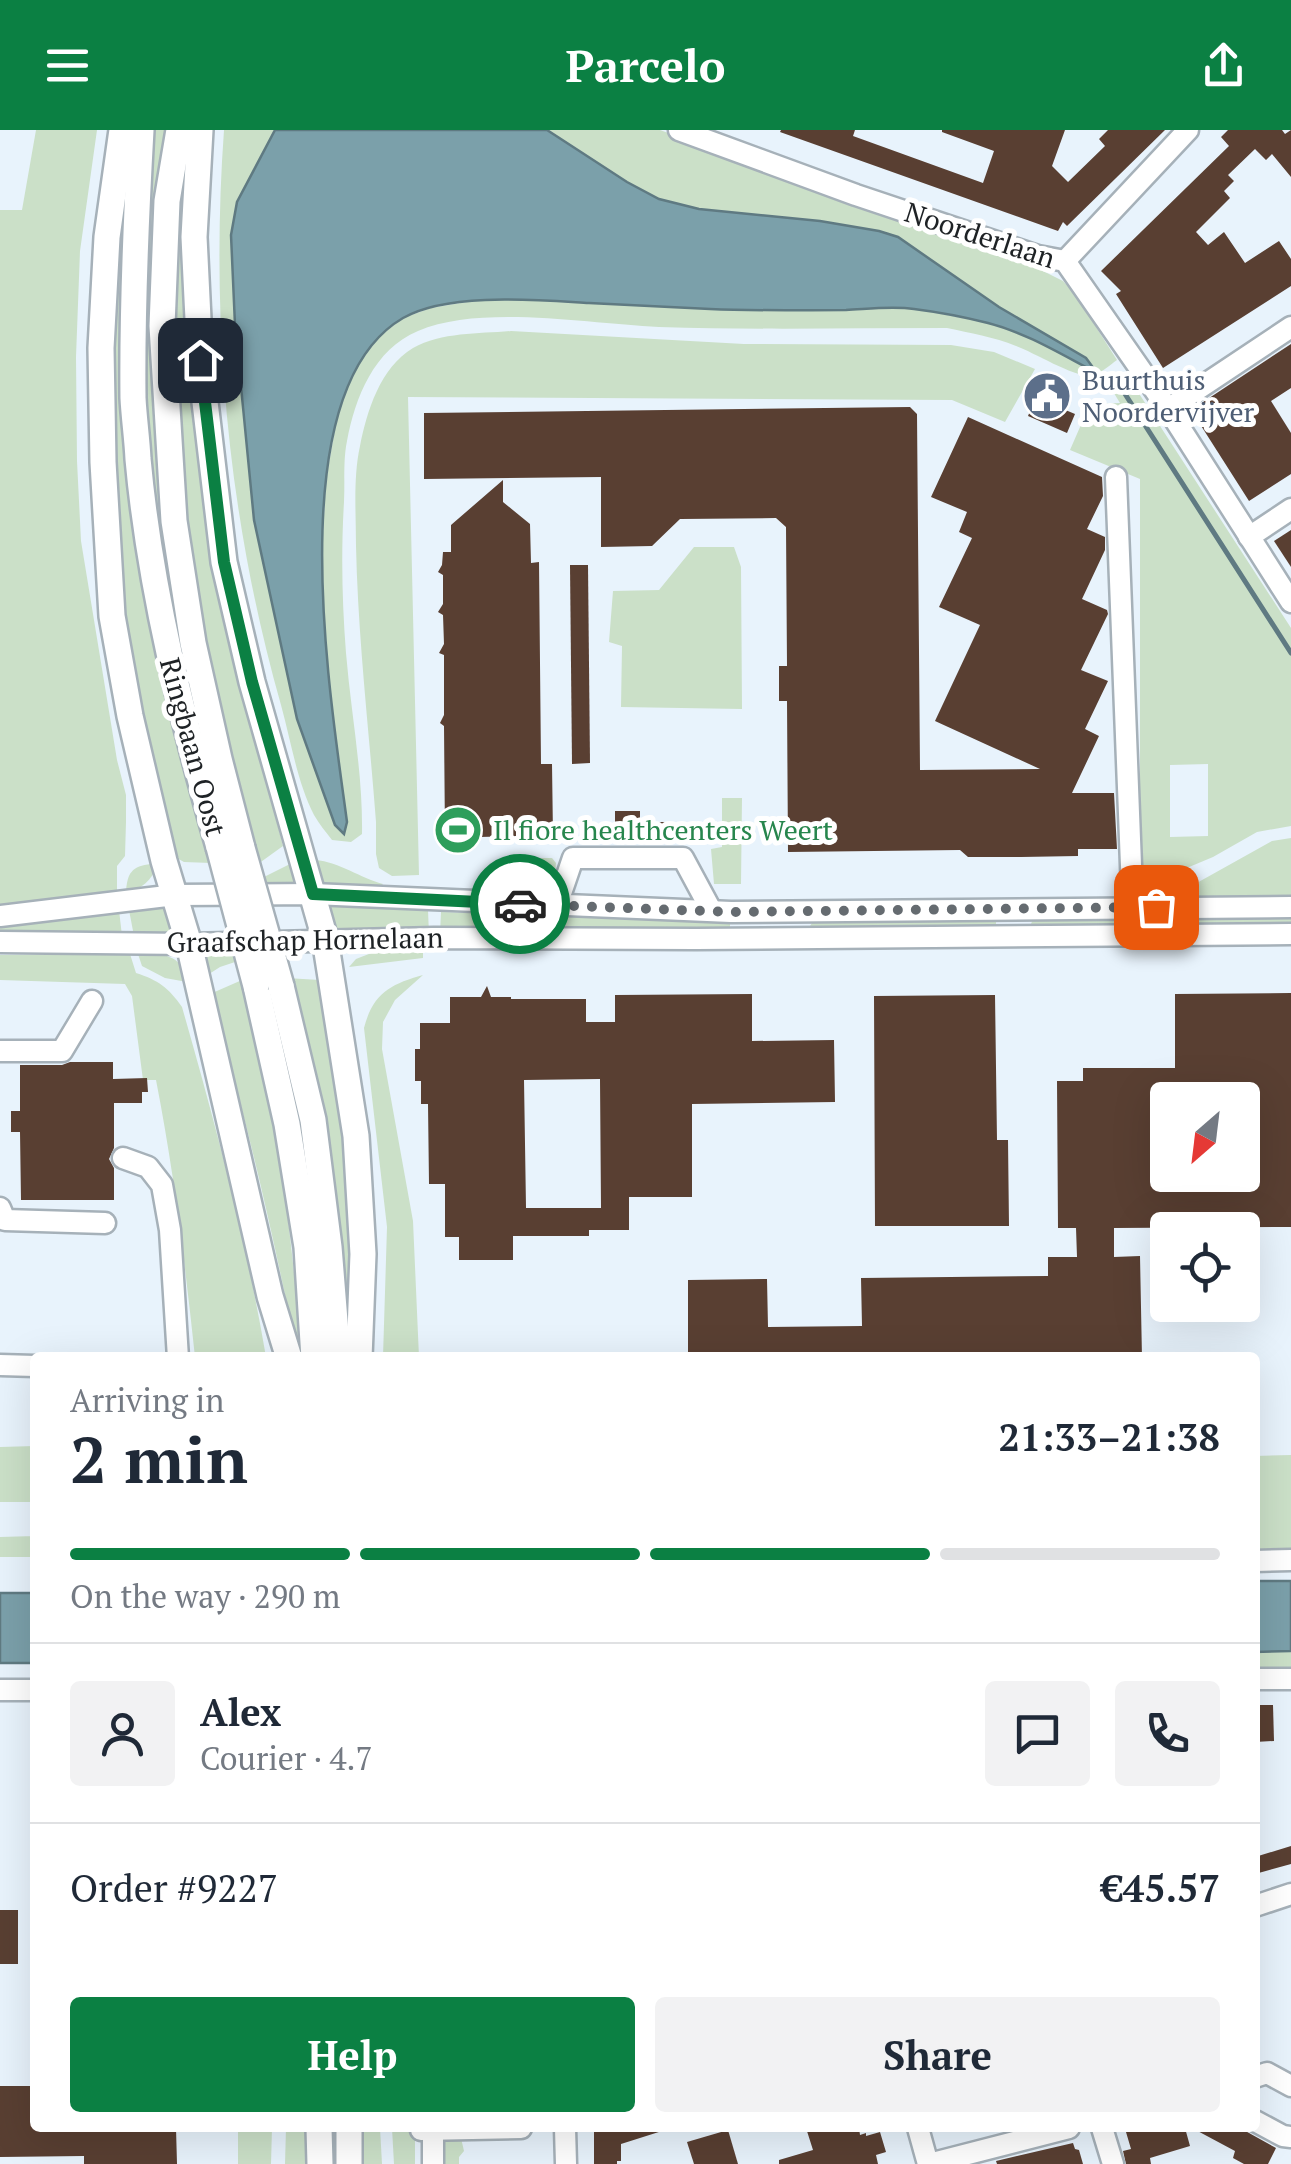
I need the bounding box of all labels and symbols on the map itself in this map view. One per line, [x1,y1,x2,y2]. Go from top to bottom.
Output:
street label: Noorderlaan [900,193,1060,276]
pin [158,318,243,403]
place label: Buurthuis Noordervijver [1082,361,1255,430]
public building icon: Buurthuis Noordervijver [1021,370,1073,422]
street label: Ringbaan Oost [152,654,235,841]
sports icon: Il fiore healthcenters Weert [432,804,484,856]
place label: Il fiore healthcenters Weert [493,811,834,848]
courier [470,854,570,954]
pin [1114,865,1199,950]
street label: Graafschap Hornelaan [166,919,444,960]
north arrow [1150,1082,1260,1192]

